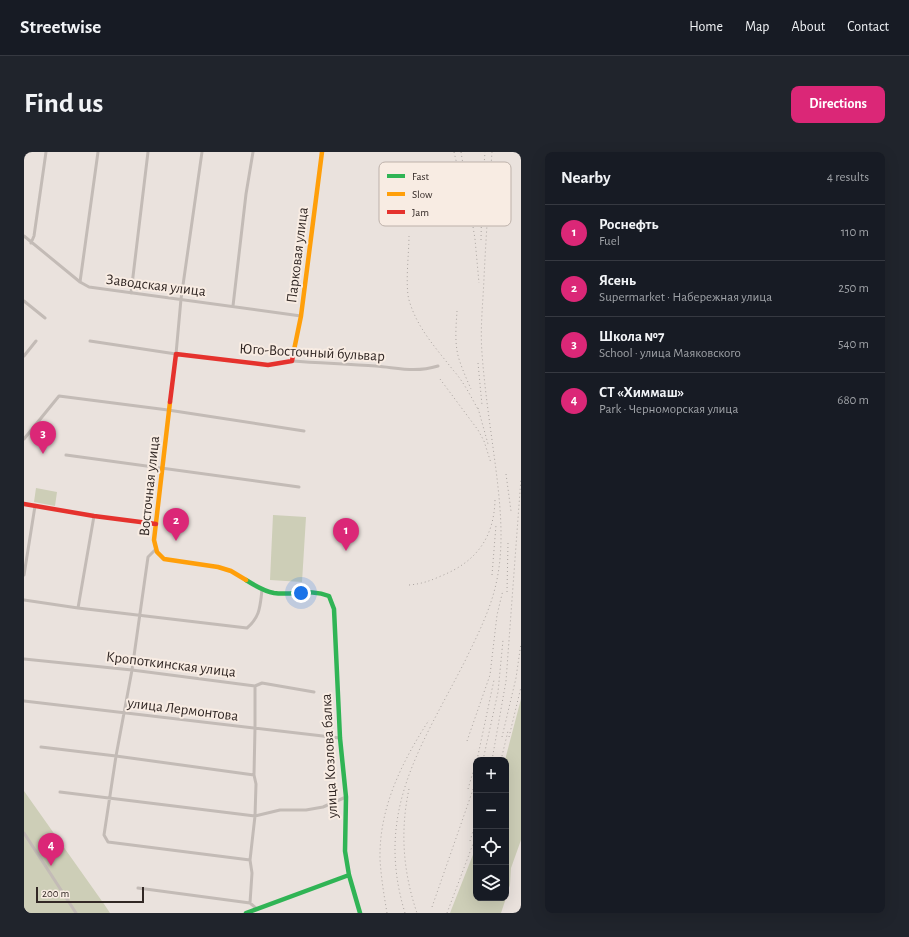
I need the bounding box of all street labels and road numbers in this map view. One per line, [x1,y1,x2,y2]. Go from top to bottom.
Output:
street label: Парковая улица [284,206,311,304]
street label: Заводская улица [105,272,207,299]
street label: Юго-Восточный бульвар [239,341,386,364]
street label: Восточная улица [137,435,162,537]
street label: Кропоткинская улица [105,649,237,680]
street label: улица Козлова балка [319,693,340,820]
street label: улица Лермонтова [126,695,239,724]

